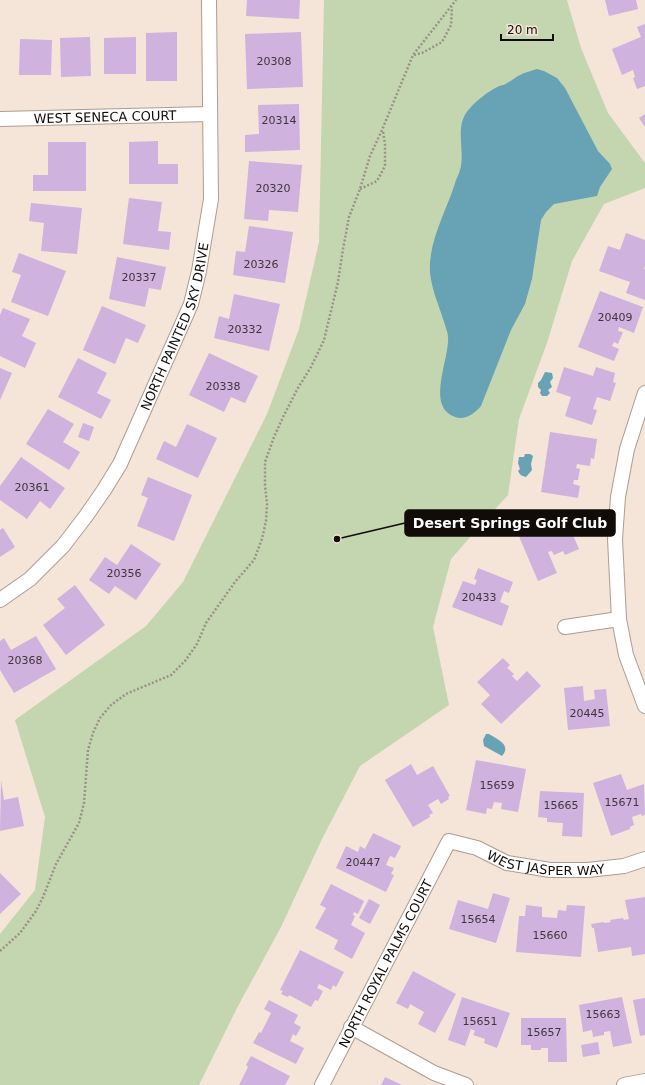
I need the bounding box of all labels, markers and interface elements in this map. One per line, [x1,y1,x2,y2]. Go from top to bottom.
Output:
scale bar [501,16,553,42]
text: 20 m [507,23,538,37]
house number: 20308 [257,55,292,68]
street label: WEST SENECA COURT [33,108,177,126]
house number: 20314 [262,114,297,127]
house number: 20320 [256,182,291,195]
street label: NORTH PAINTED SKY DRIVE [138,241,212,413]
house number: 20326 [244,258,279,271]
house number: 20337 [122,271,157,284]
house number: 20409 [598,311,633,324]
house number: 20332 [228,323,263,336]
house number: 20338 [206,380,241,393]
house number: 20361 [15,481,50,494]
callout: Desert Springs Golf Club [405,510,615,536]
text: Desert Springs Golf Club [413,515,607,531]
house number: 20356 [107,567,142,580]
house number: 20433 [462,591,497,604]
house number: 20368 [8,654,43,667]
house number: 20445 [570,707,605,720]
house number: 15659 [480,779,515,792]
house number: 15671 [605,796,640,809]
house number: 15665 [544,799,579,812]
street label: WEST JASPER WAY [484,847,606,878]
house number: 20447 [346,856,381,869]
street label: NORTH ROYAL PALMS COURT [336,877,436,1050]
house number: 15654 [461,913,496,926]
house number: 15660 [533,929,568,942]
house number: 15663 [586,1008,621,1021]
house number: 15651 [463,1015,498,1028]
house number: 15657 [527,1026,562,1039]

